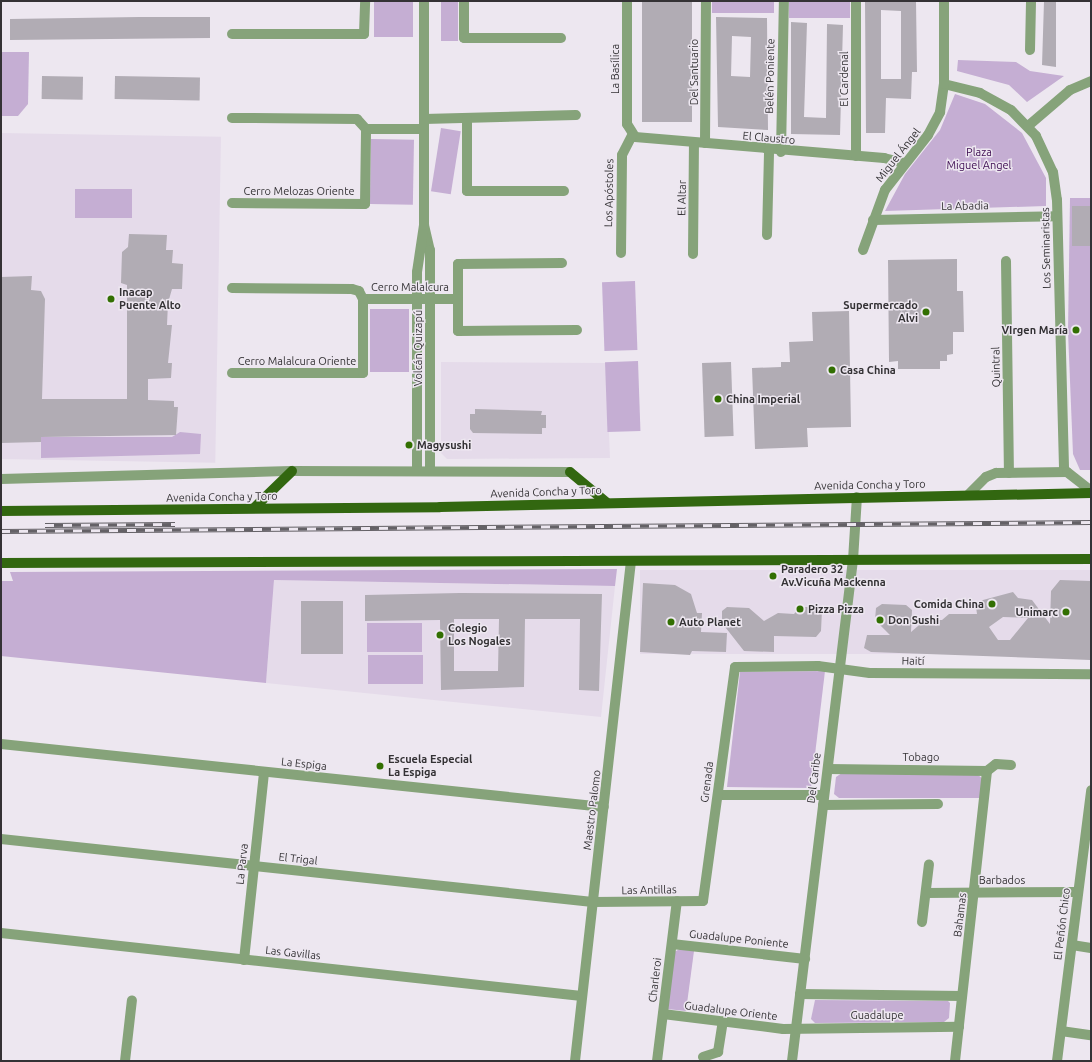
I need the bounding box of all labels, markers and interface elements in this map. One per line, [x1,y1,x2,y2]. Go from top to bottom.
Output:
street label: Belén Poniente [763,38,777,114]
street label: Del Santuario [687,39,701,105]
street label: La Basílica [608,44,622,94]
street label: El Cardenal [837,51,851,107]
street label: Miguel Ángel [873,125,923,185]
street label: El Claustro [742,129,796,147]
park label: Plaza Miguel Angel [946,146,1012,172]
street label: Los Apóstoles [602,159,616,227]
street label: El Altar [675,180,689,216]
street label: Cerro Melozas Oriente [243,184,355,198]
street label: La Abadia [941,199,989,213]
street label: Los Seminaristas [1039,207,1053,289]
street label: Cerro Malalcura [371,280,449,294]
place label: Inacap Puente Alto [119,286,181,312]
marker: Inacap Puente Alto [106,294,116,304]
place label: Supermercado Alvi [843,299,918,325]
marker: Supermercado Alvi [921,307,931,317]
street label: Volcán Quizapú [411,310,425,386]
place label: VIrgen María [1001,323,1068,337]
marker: VIrgen María [1071,325,1081,335]
street label: Quintral [989,346,1003,388]
street label: Cerro Malalcura Oriente [238,354,356,368]
place label: Casa China [840,363,896,377]
marker: Casa China [827,365,837,375]
place label: China Imperial [726,392,800,406]
marker: China Imperial [713,394,723,404]
place label: Magysushi [417,438,471,452]
marker: Magysushi [404,440,414,450]
street label: Avenida Concha y Toro [814,477,926,493]
street label: Avenida Concha y Toro [490,483,602,501]
street label: Avenida Concha y Toro [166,489,278,505]
place label: Paradero 32 Av.Vicuña Mackenna [781,563,886,589]
marker: Paradero 32 Av.Vicuña Mackenna [768,571,778,581]
place label: Comida China [914,597,984,611]
marker: Comida China [987,599,997,609]
place label: Pizza Pizza [808,602,864,616]
marker: Pizza Pizza [795,604,805,614]
place label: Unimarc [1016,605,1058,619]
marker: Unimarc [1061,607,1071,617]
place label: Don Sushi [888,613,939,627]
place label: Auto Planet [679,615,741,629]
marker: Don Sushi [875,615,885,625]
marker: Auto Planet [666,617,676,627]
place label: Colegio Los Nogales [448,622,511,648]
marker: Colegio Los Nogales [435,630,445,640]
street label: Haití [901,654,925,668]
street label: Tobago [903,750,939,764]
street label: Del Caribe [804,752,824,804]
place label: Escuela Especial La Espiga [388,753,472,779]
street label: La Espiga [281,755,327,773]
marker: Escuela Especial La Espiga [375,761,385,771]
street label: Grenada [698,761,716,803]
street label: Maestro Palomo [581,769,603,851]
street label: La Parva [233,843,251,885]
street label: El Trigal [278,850,318,868]
street label: Barbados [979,873,1025,887]
street label: Las Antillas [621,883,677,897]
street label: El Peñón Chico [1051,887,1073,961]
street label: Bahamas [951,892,969,938]
street label: Guadalupe Poniente [689,927,789,951]
street label: Las Gavillas [265,944,321,962]
street label: Charleroi [646,957,664,1003]
street label: Guadalupe Oriente [684,999,778,1023]
street label: Guadalupe [851,1008,903,1022]

